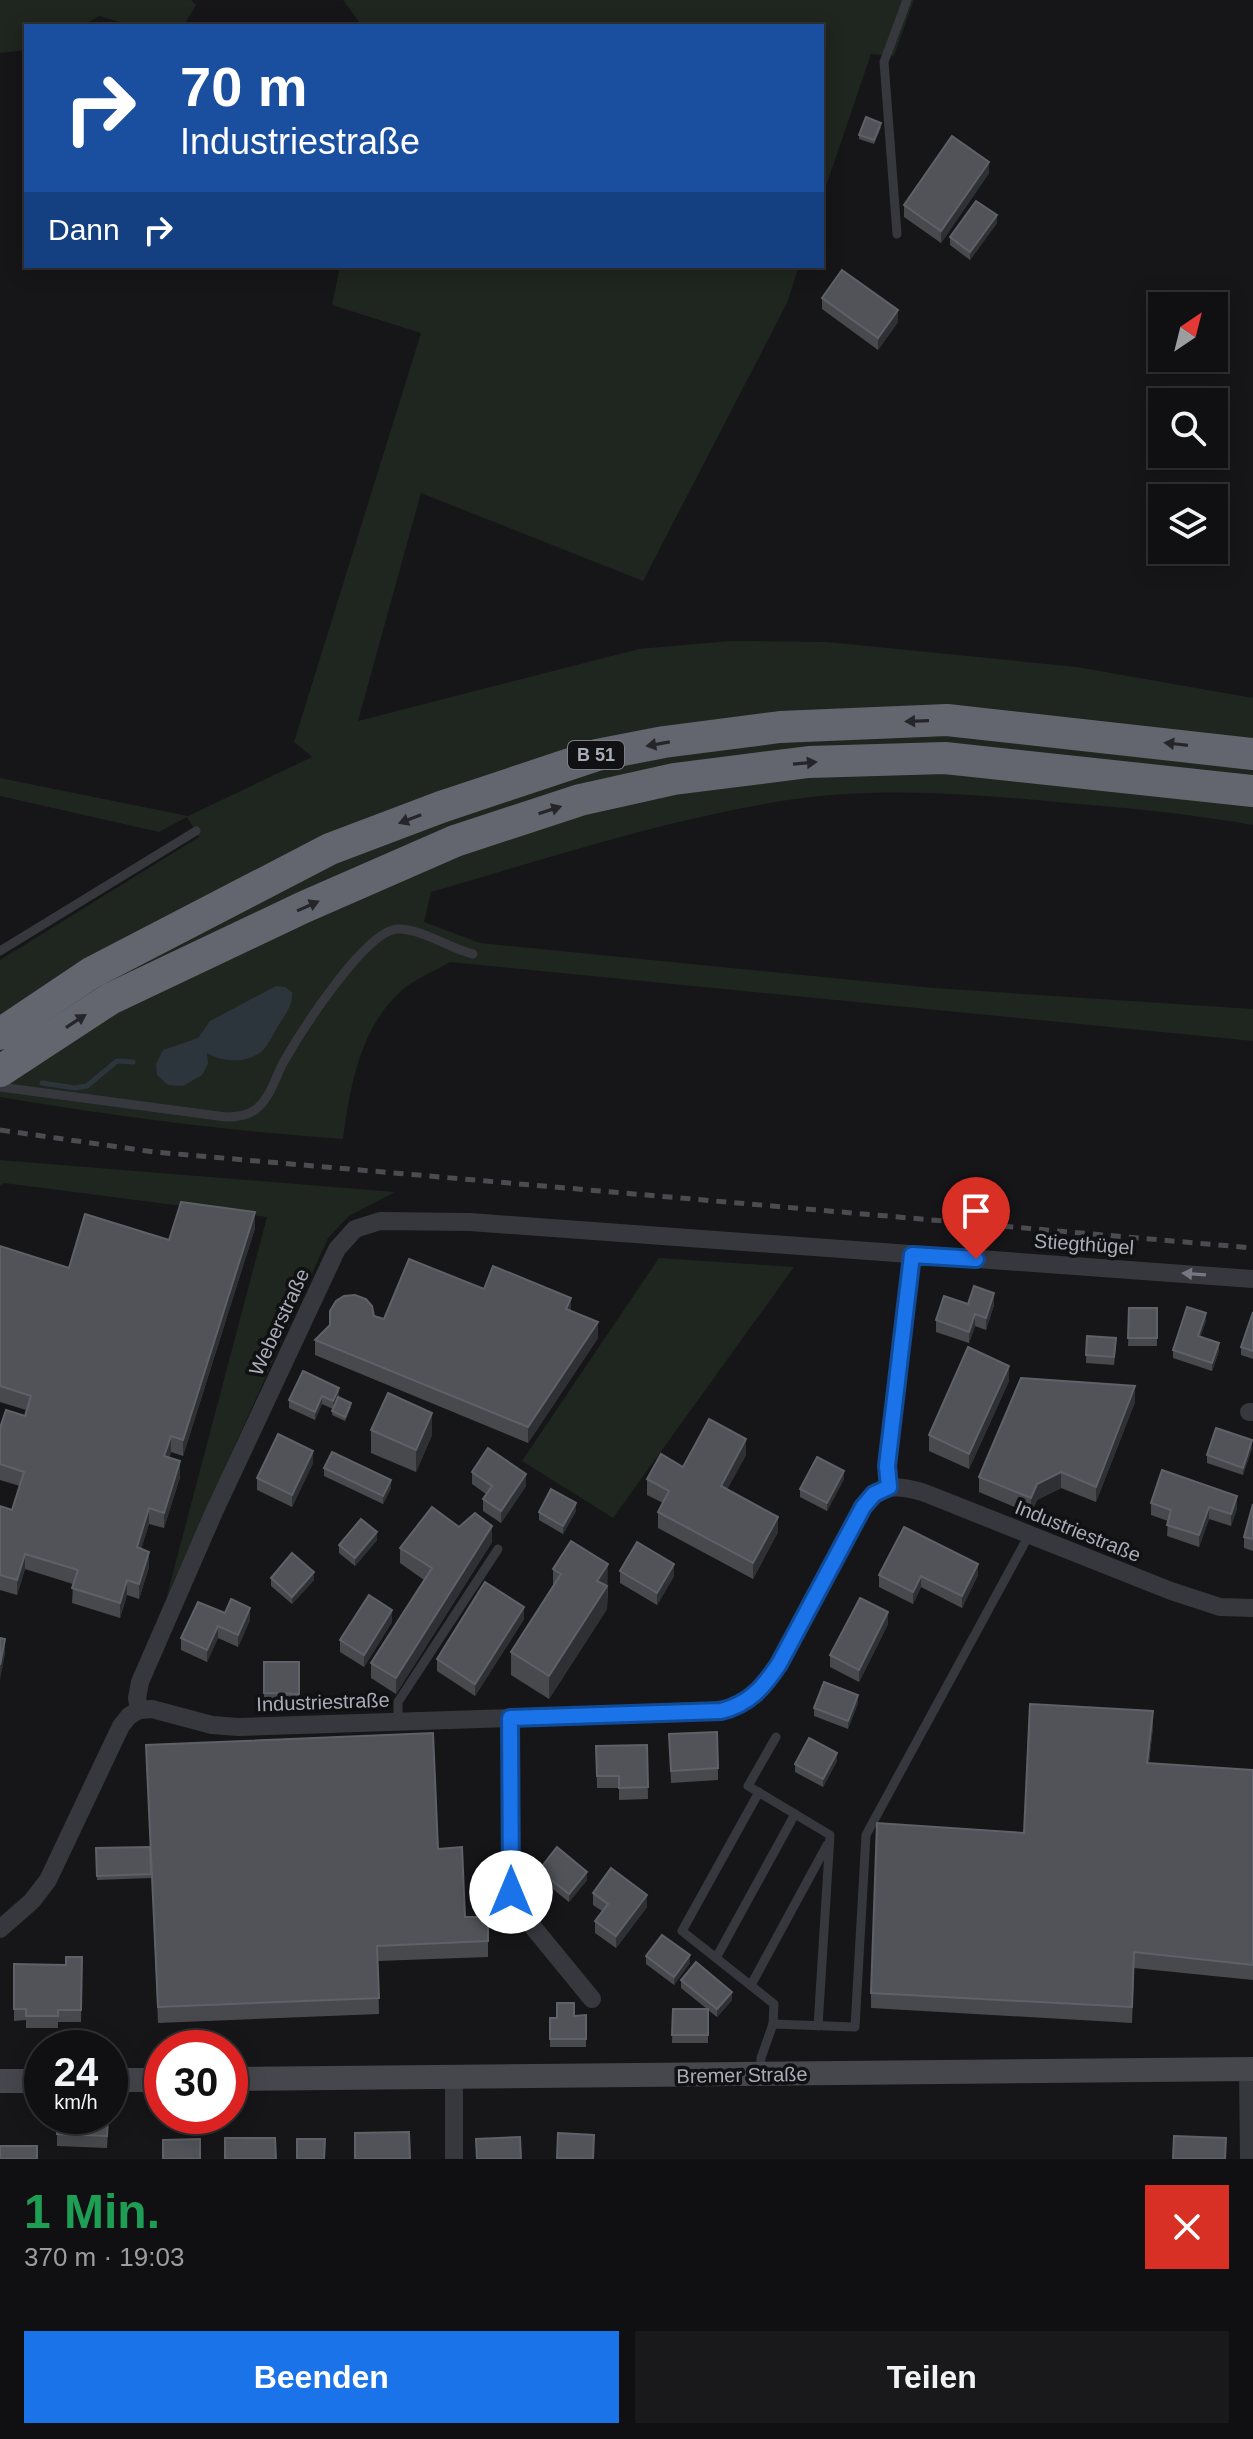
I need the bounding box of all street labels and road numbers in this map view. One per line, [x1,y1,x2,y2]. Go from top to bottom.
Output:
road number: B 51 [568,741,624,769]
street label: Stiegthügel [1033,1230,1135,1258]
street label: Weberstraße [245,1265,313,1379]
street label: Industriestraße [1012,1496,1144,1566]
street label: Industriestraße [256,1689,390,1715]
street label: Bremer Straße [676,2063,808,2087]

